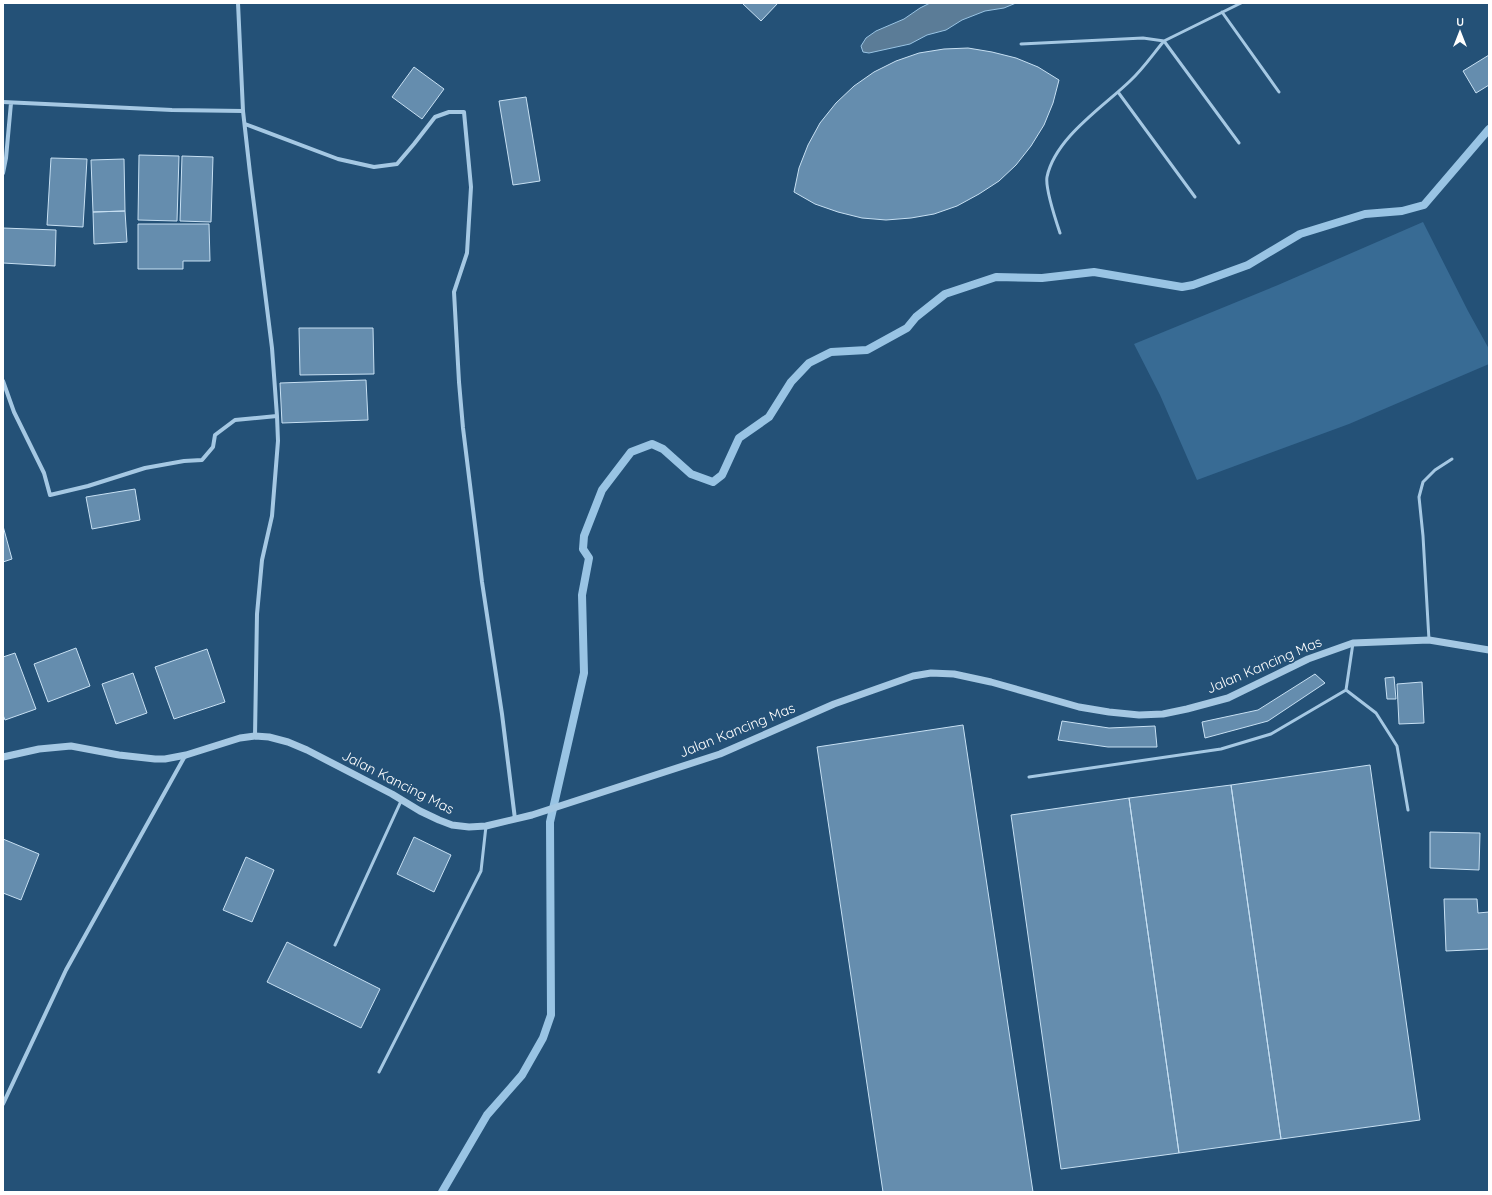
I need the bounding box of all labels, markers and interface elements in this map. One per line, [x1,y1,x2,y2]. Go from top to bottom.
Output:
north arrow [1440,12,1480,52]
text: U [1456,15,1464,29]
street label: Jalan Kancing Mas [1204,633,1324,697]
street label: Jalan Kancing Mas [676,698,798,762]
street label: Jalan Kancing Mas [339,746,457,818]

